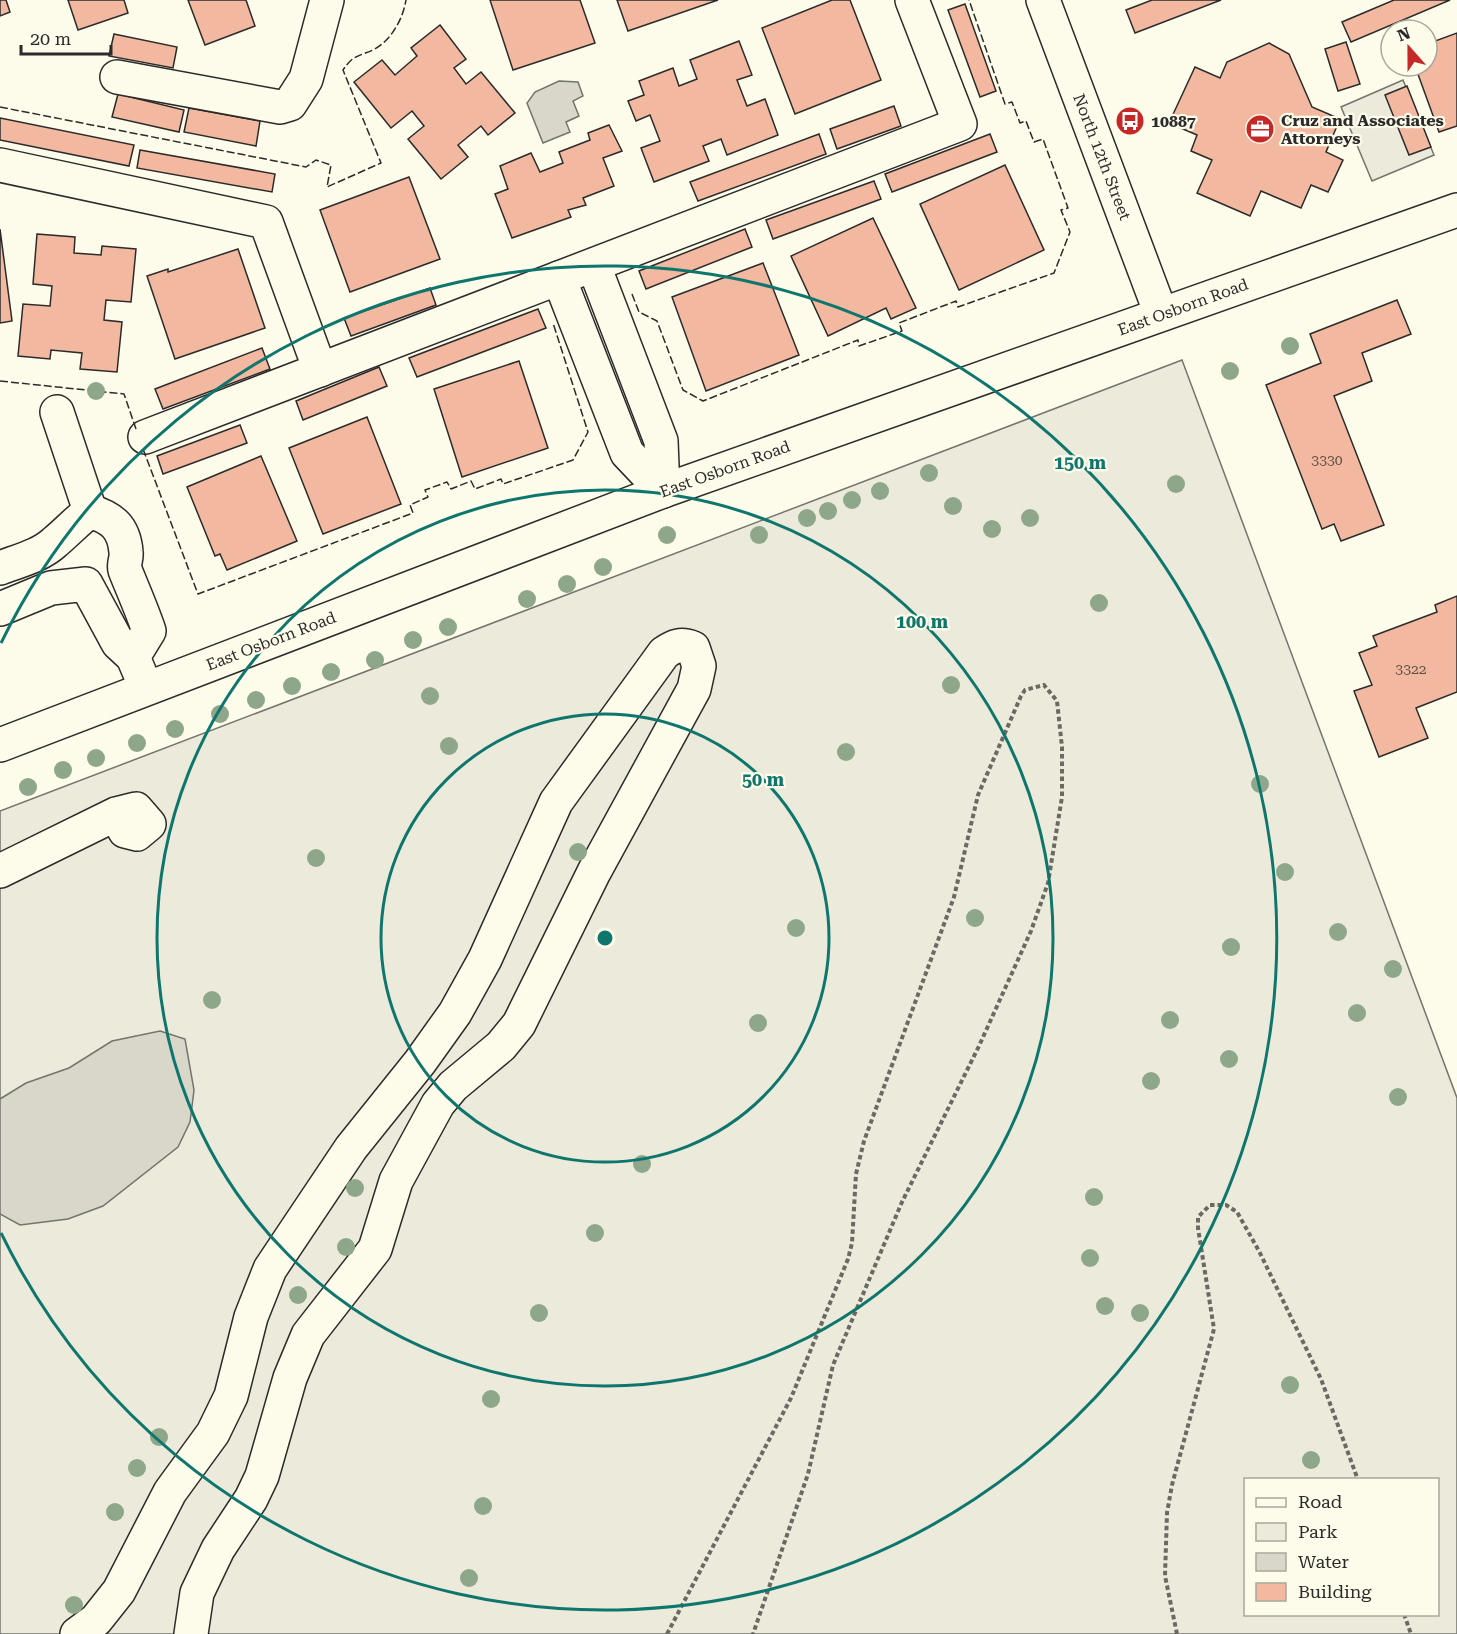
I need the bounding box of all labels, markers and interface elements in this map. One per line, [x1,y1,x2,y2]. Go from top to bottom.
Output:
scale bar [21,18,111,56]
north arrow [1379,18,1439,78]
text: N [1395,23,1413,46]
text: 20 m [30,28,71,49]
street label: North 12th Street [1069,91,1135,223]
bus stop icon: 10887 [1114,105,1146,137]
place label: Cruz and Associates Attorneys [1281,111,1444,148]
place label: 10887 [1151,112,1196,131]
office icon: Cruz and Associates Attorneys [1244,113,1276,145]
street label: East Osborn Road [1115,275,1251,339]
street label: East Osborn Road [657,437,793,501]
text: 150 m [1054,452,1107,473]
house number: 3330 [1311,452,1343,468]
street label: East Osborn Road [203,608,339,674]
text: 100 m [896,611,949,632]
house number: 3322 [1395,661,1427,677]
text: 50 m [742,769,785,790]
centre of rings [595,928,615,948]
legend [1244,1478,1439,1616]
text: Road [1298,1491,1343,1512]
text: Park [1298,1521,1338,1542]
text: Water [1298,1551,1349,1572]
text: Building [1298,1581,1372,1602]

